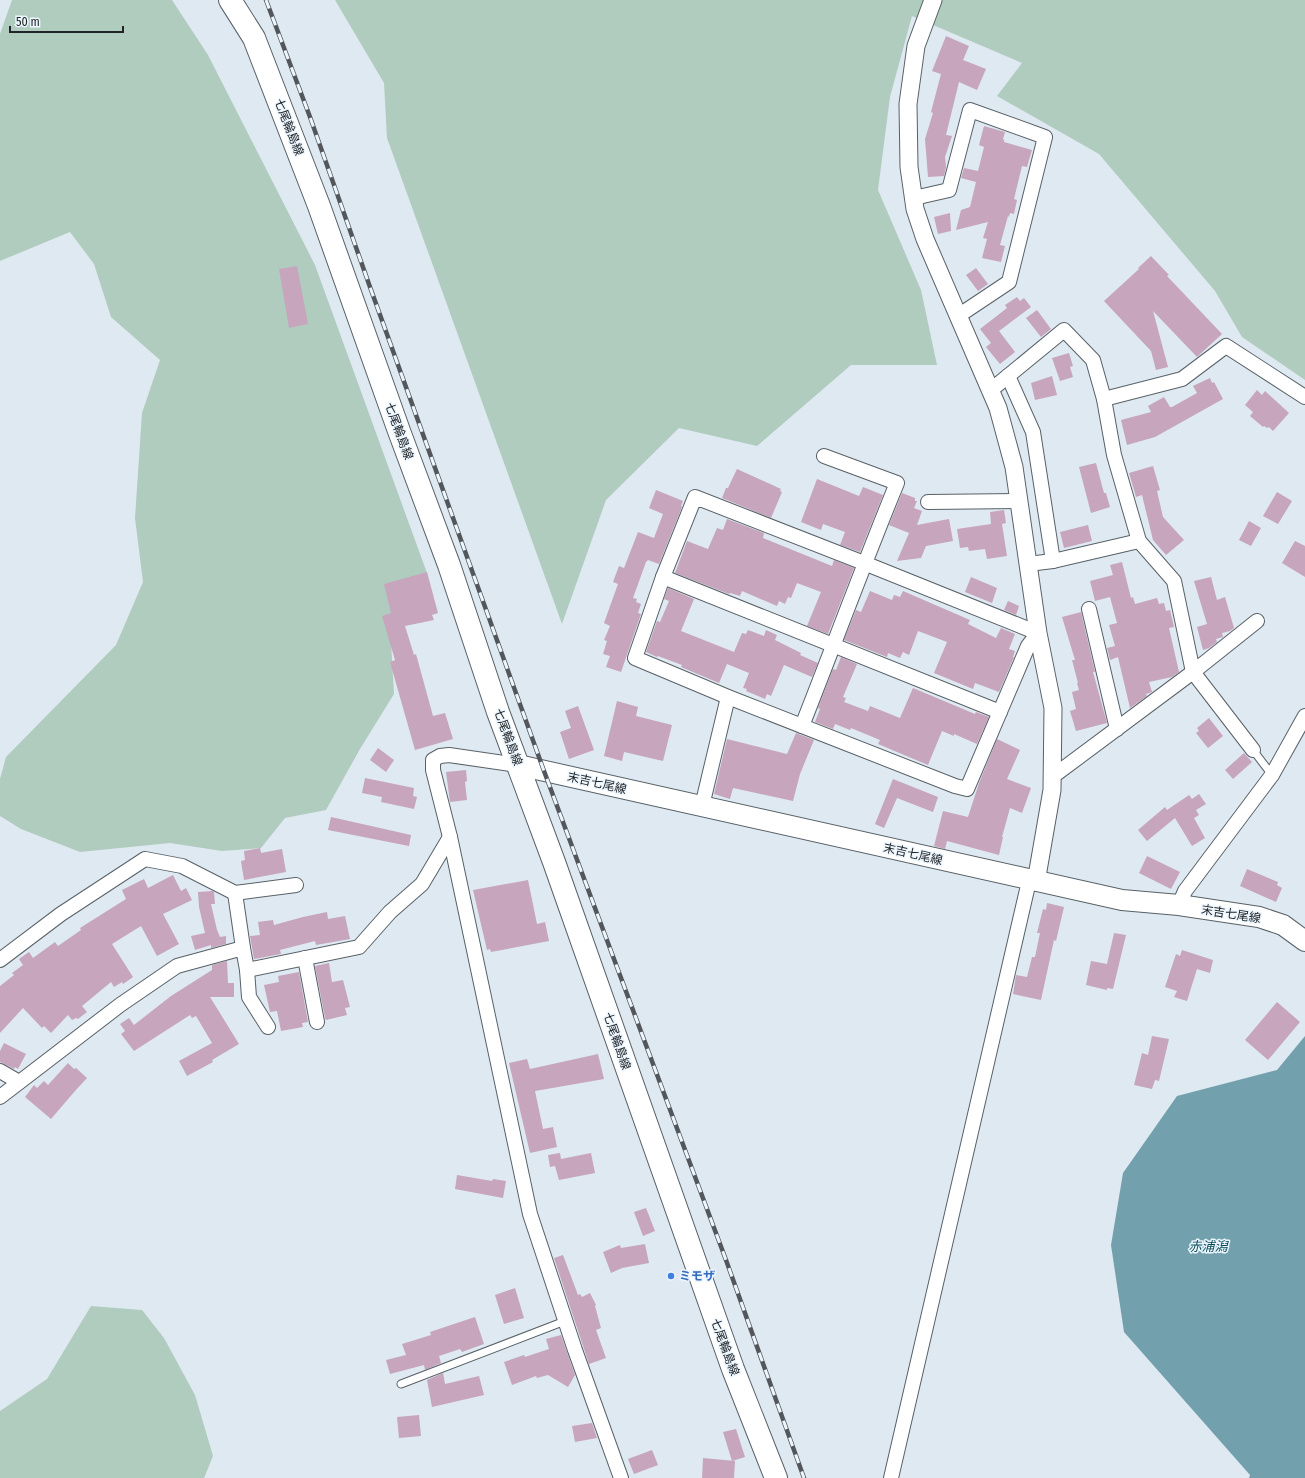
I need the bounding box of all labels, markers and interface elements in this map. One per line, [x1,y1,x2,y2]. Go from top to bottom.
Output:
scale bar [10,8,123,34]
text: 50 m [16,15,40,29]
street label: 七尾輪島線 [272,96,306,158]
street label: 七尾輪島線 [382,400,416,462]
street label: 七尾輪島線 [491,706,525,768]
street label: 末吉七尾線 [566,769,628,797]
street label: 末吉七尾線 [882,840,944,868]
street label: 末吉七尾線 [1200,902,1262,926]
street label: 七尾輪島線 [601,1010,633,1072]
water label: 赤浦潟 [1188,1239,1229,1254]
place label: ミモザ [679,1269,715,1283]
marker: ミモザ [666,1271,676,1281]
street label: 七尾輪島線 [708,1316,742,1378]

